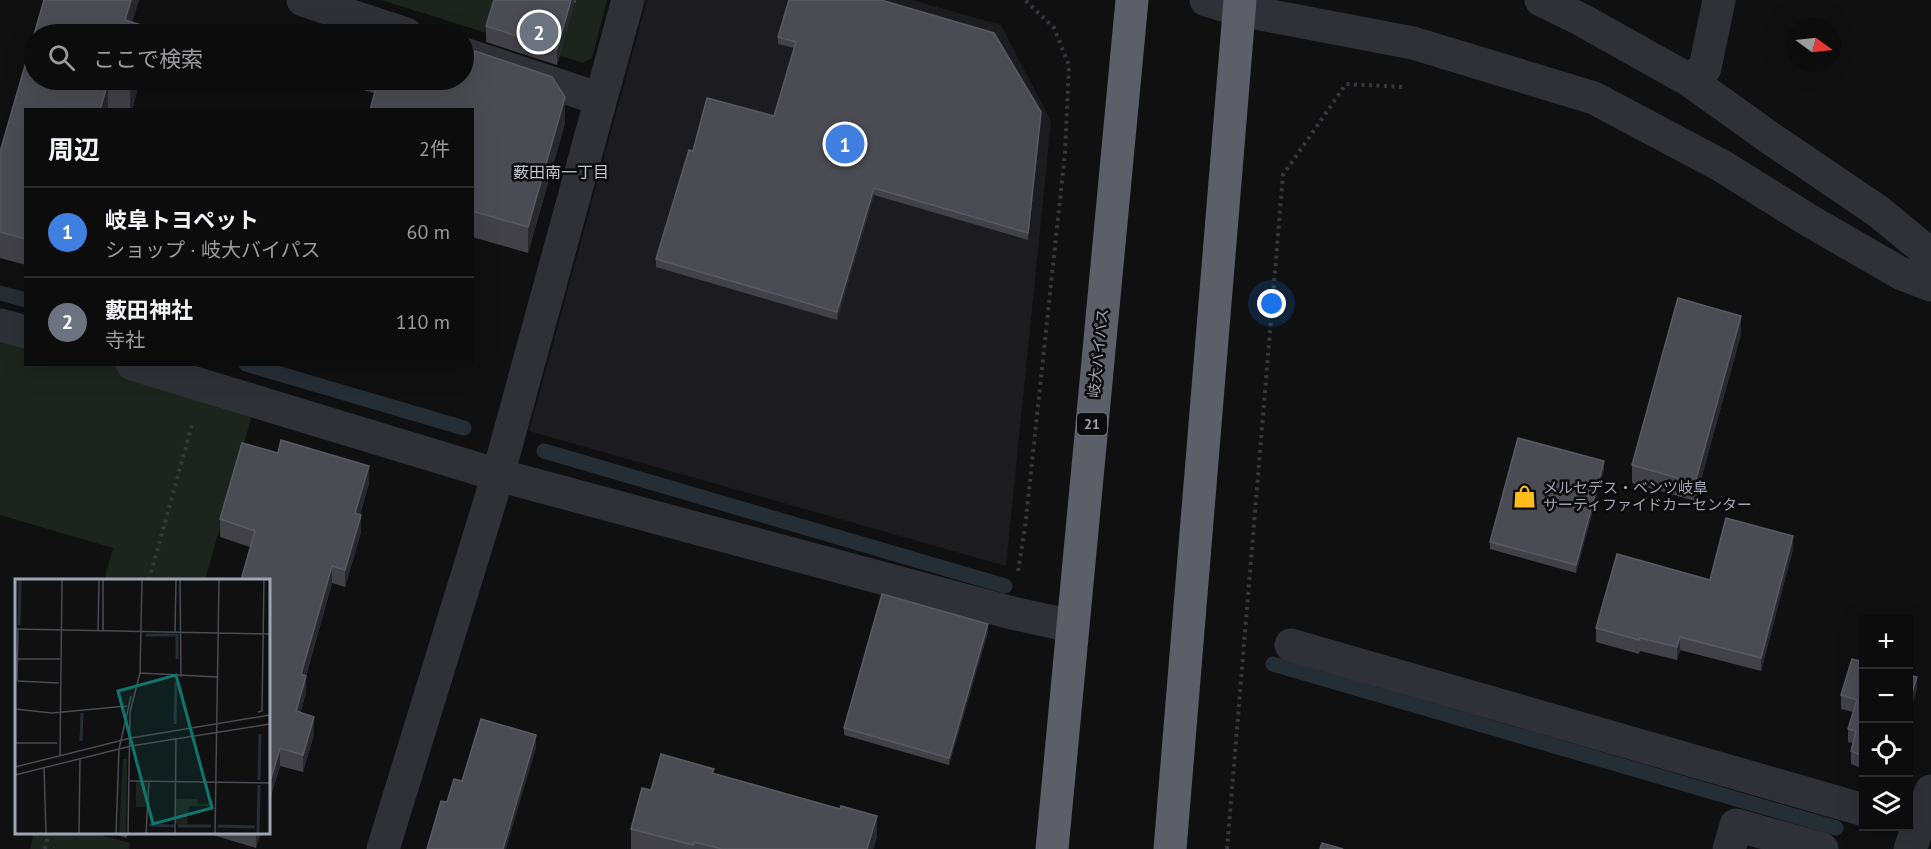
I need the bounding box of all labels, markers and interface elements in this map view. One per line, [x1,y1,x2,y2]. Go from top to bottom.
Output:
pin: 2 [520,9,558,54]
north arrow [1787,18,1841,72]
search box [24,24,474,90]
icon: search [45,41,78,74]
text: ここで検索 [93,45,203,73]
pin: 1 [826,122,864,166]
text: 周辺 [48,133,100,166]
text: 2件 [419,136,450,162]
district label: 薮田南一丁目 [513,162,609,182]
text: 岐阜トヨペット [105,206,259,234]
text: 1 [62,219,73,245]
text: 60 m [407,219,450,245]
text: ショップ · 岐大バイパス [105,237,321,263]
your location [1257,289,1286,318]
text: 藪田神社 [105,296,193,324]
street label: 岐大バイパス [1084,307,1112,399]
text: 2 [62,309,73,335]
text: 110 m [396,309,450,335]
text: 寺社 [105,327,145,353]
road number: 21 [1077,413,1107,435]
place label: メルセデス・ベンツ岐阜 サーティファイドカーセンター [1543,478,1752,514]
shop icon: メルセデス・ベンツ岐阜 サーティファイドカーセンター [1512,483,1538,509]
inset map [15,579,270,834]
map controls [1859,615,1913,831]
button: + [1859,615,1913,669]
button: − [1859,669,1913,723]
button: locate [1859,723,1913,777]
button: layers [1859,777,1913,831]

